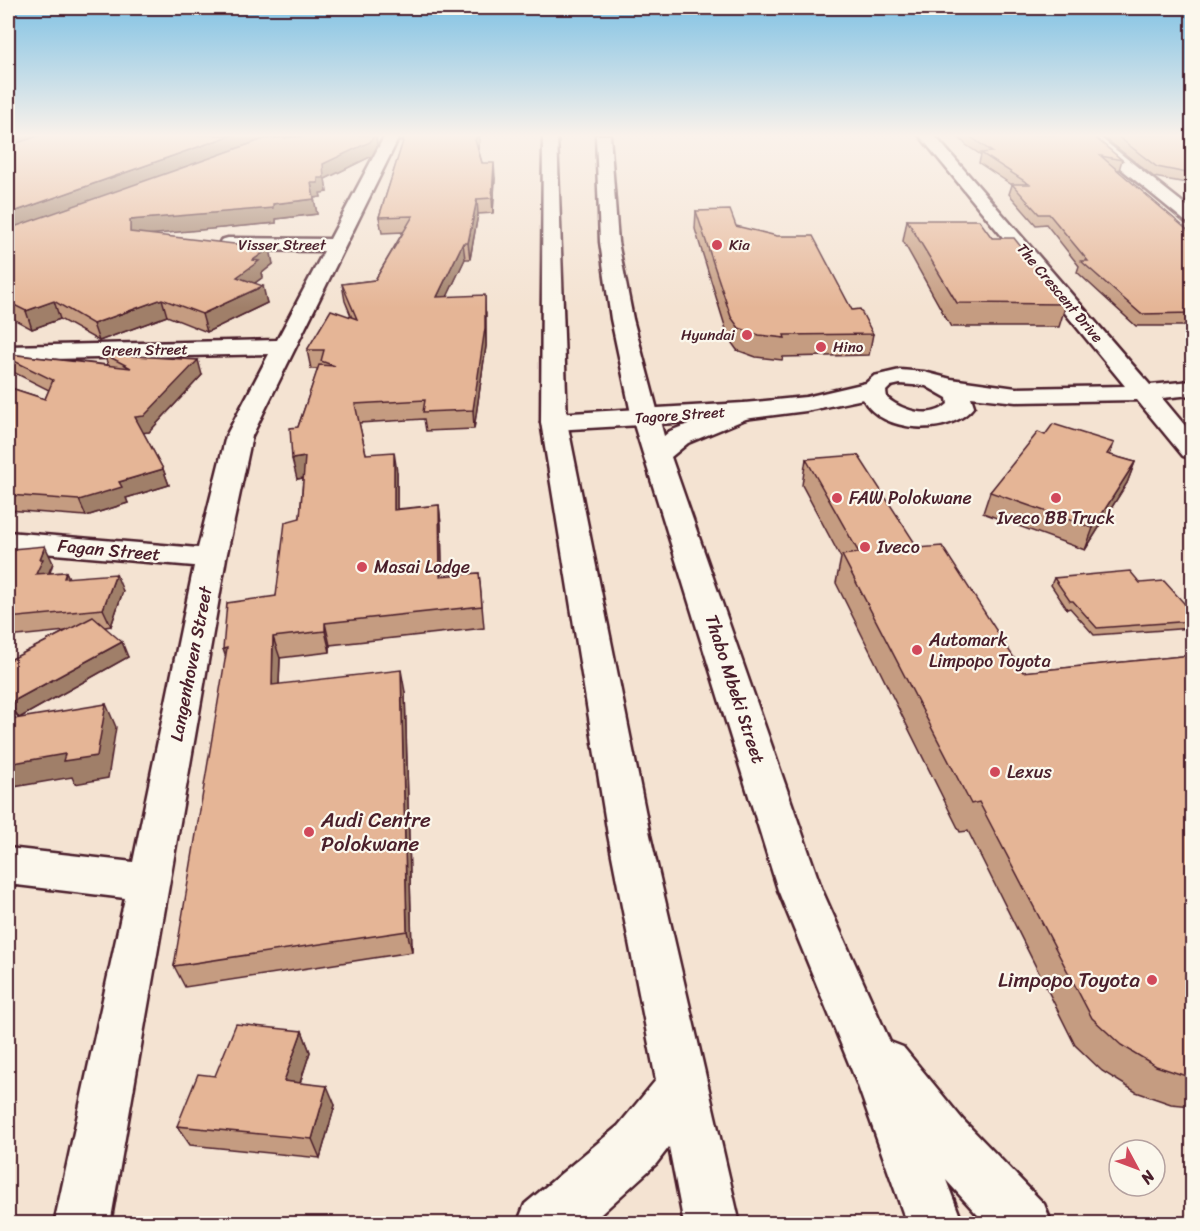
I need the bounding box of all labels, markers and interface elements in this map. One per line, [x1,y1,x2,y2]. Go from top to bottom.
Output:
street label: Visser Street [238,232,327,258]
place label: Kia [729,232,750,258]
street label: The Crescent Drive [1010,237,1110,349]
marker: Kia [710,238,724,252]
place label: Hyundai [681,322,736,348]
marker: Hyundai [740,328,754,342]
place label: Hino [833,334,864,360]
street label: Green Street [102,336,189,364]
marker: Hino [814,340,828,354]
street label: Tagore Street [634,399,727,431]
place label: FAW Polokwane [849,482,972,514]
marker: FAW Polokwane [830,491,844,505]
marker: Iveco BB Truck [1049,491,1063,505]
place label: Iveco BB Truck [996,502,1115,534]
street label: Fagan Street [56,530,162,570]
place label: Iveco [876,531,920,563]
marker: Iveco [858,540,872,554]
place label: Masai Lodge [374,551,470,583]
marker: Masai Lodge [355,560,369,574]
street label: Langenhoven Street [160,583,222,744]
street label: Thabo Mbeki Street [696,610,774,768]
place label: Automark Limpopo Toyota [928,624,1051,677]
marker: Automark Limpopo Toyota [910,643,924,657]
place label: Lexus [1007,756,1052,788]
marker: Lexus [988,765,1002,779]
place label: Audi Centre Polokwane [320,801,431,863]
marker: Audi Centre Polokwane [302,825,316,839]
place label: Limpopo Toyota [998,961,1140,999]
marker: Limpopo Toyota [1145,973,1159,987]
north arrow [1107,1138,1167,1198]
text: N [1133,1163,1163,1192]

